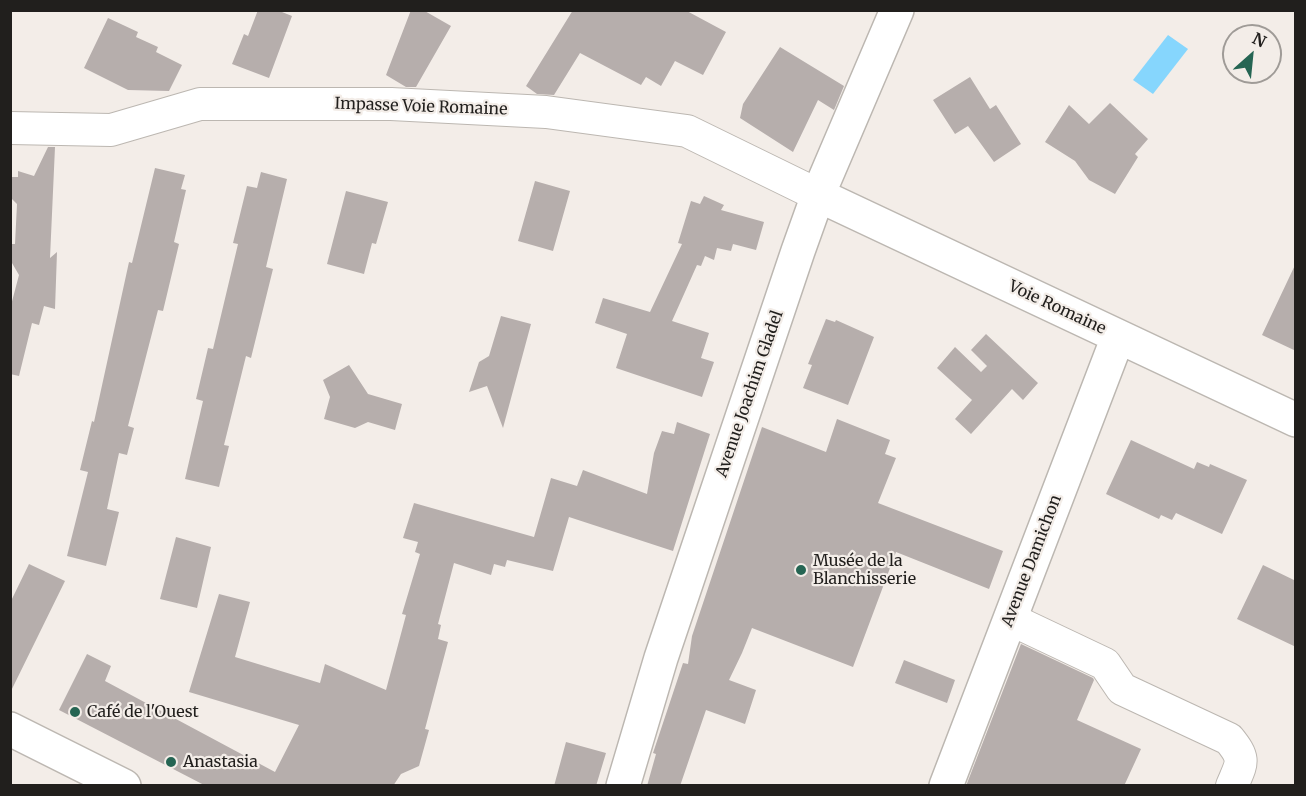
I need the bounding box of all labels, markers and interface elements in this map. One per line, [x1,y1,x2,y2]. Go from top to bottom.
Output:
north arrow [1222,24,1282,84]
text: N [1249,28,1269,52]
street label: Impasse Voie Romaine [334,94,508,120]
street label: Voie Romaine [1005,277,1109,339]
street label: Avenue Joachim Gladel [712,308,788,480]
street label: Avenue Damichon [998,492,1066,630]
place label: Musée de la Blanchisserie [813,551,916,589]
marker: Musée de la Blanchisserie [794,563,808,577]
place label: Café de l'Ouest [87,702,199,722]
marker: Café de l'Ouest [68,705,82,719]
place label: Anastasia [183,752,258,772]
marker: Anastasia [164,755,178,769]

